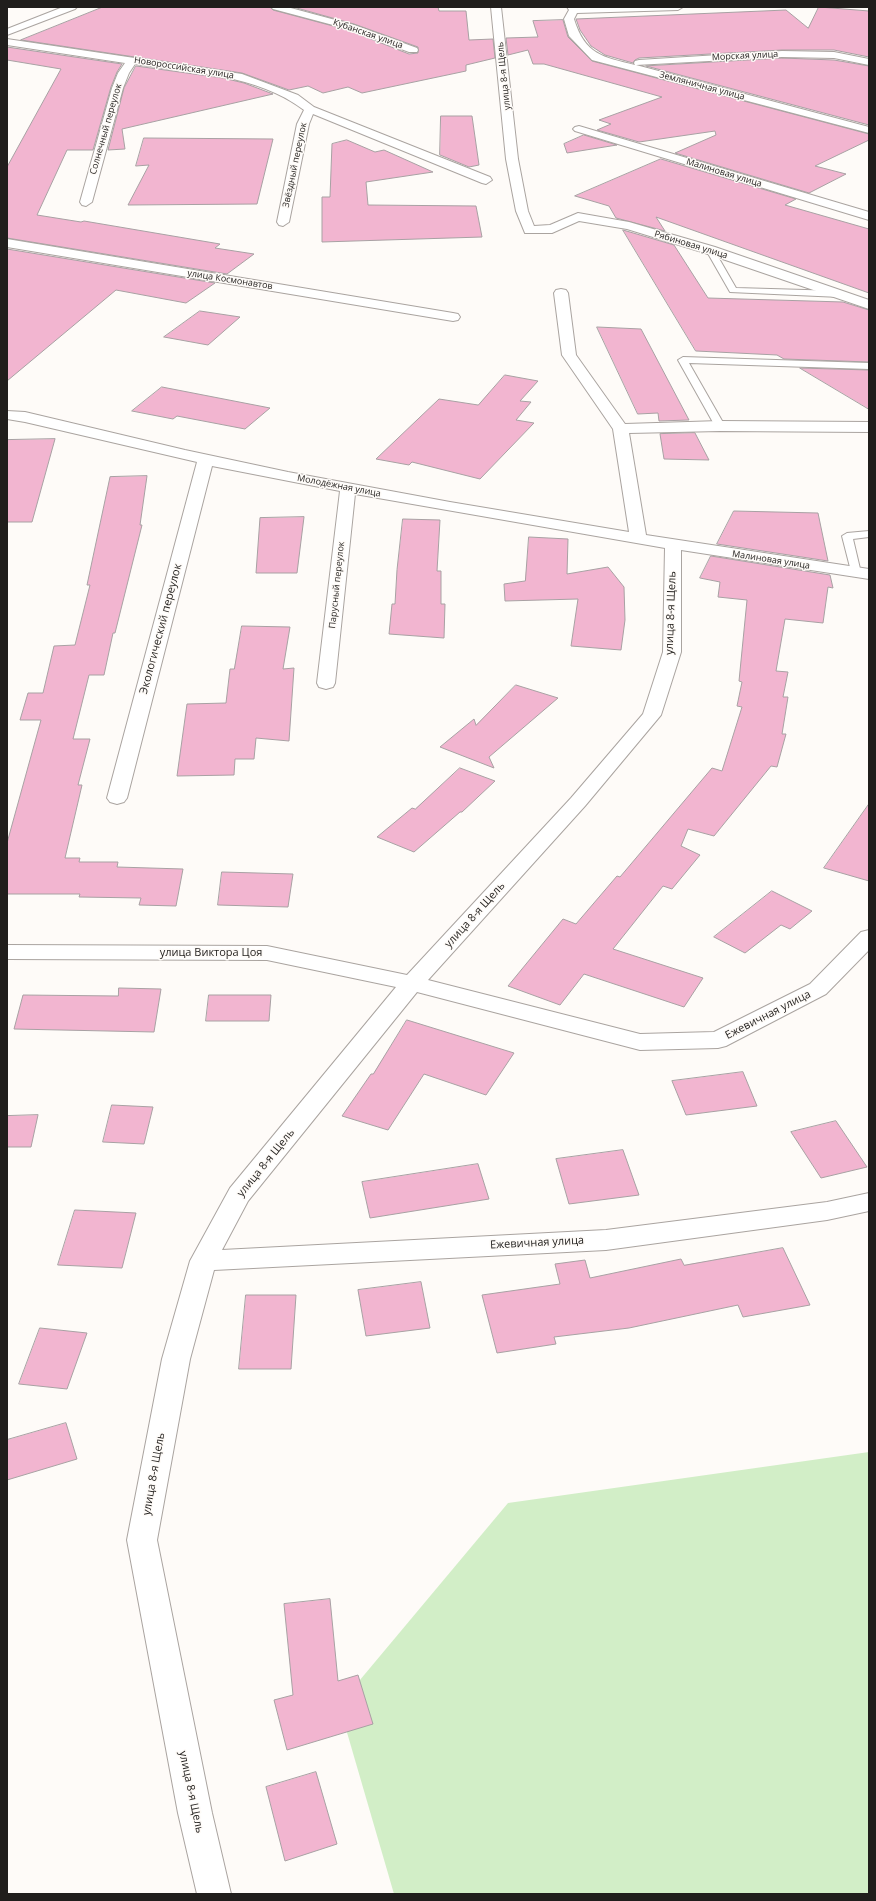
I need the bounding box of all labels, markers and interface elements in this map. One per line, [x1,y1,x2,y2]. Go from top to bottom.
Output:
street label: Кубанская улица [332,17,404,51]
street label: улица 8-я Щель [495,41,513,111]
street label: Морская улица [712,49,778,63]
street label: Новороссийская улица [133,55,235,81]
street label: Земляничная улица [658,69,746,103]
street label: Солнечный переулок [88,82,124,176]
street label: Звёздный переулок [281,122,309,208]
street label: Малиновая улица [685,156,763,190]
street label: Рябиновая улица [653,229,729,261]
street label: улица Космонавтов [187,268,273,292]
street label: Молодёжная улица [296,473,382,499]
street label: Парусный переулок [327,541,347,629]
street label: Малиновая улица [731,549,811,571]
street label: Экологический переулок [137,562,185,696]
street label: улица 8-я Щель [663,571,679,655]
street label: улица 8-я Щель [442,879,508,951]
street label: улица Виктора Цоя [160,946,262,960]
street label: Ежевичная улица [723,988,813,1042]
street label: улица 8-я Щель [235,1126,297,1200]
street label: Ежевичная улица [490,1234,584,1252]
street label: улица 8-я Щель [140,1432,168,1516]
street label: улица 8-я Щель [176,1750,206,1834]

